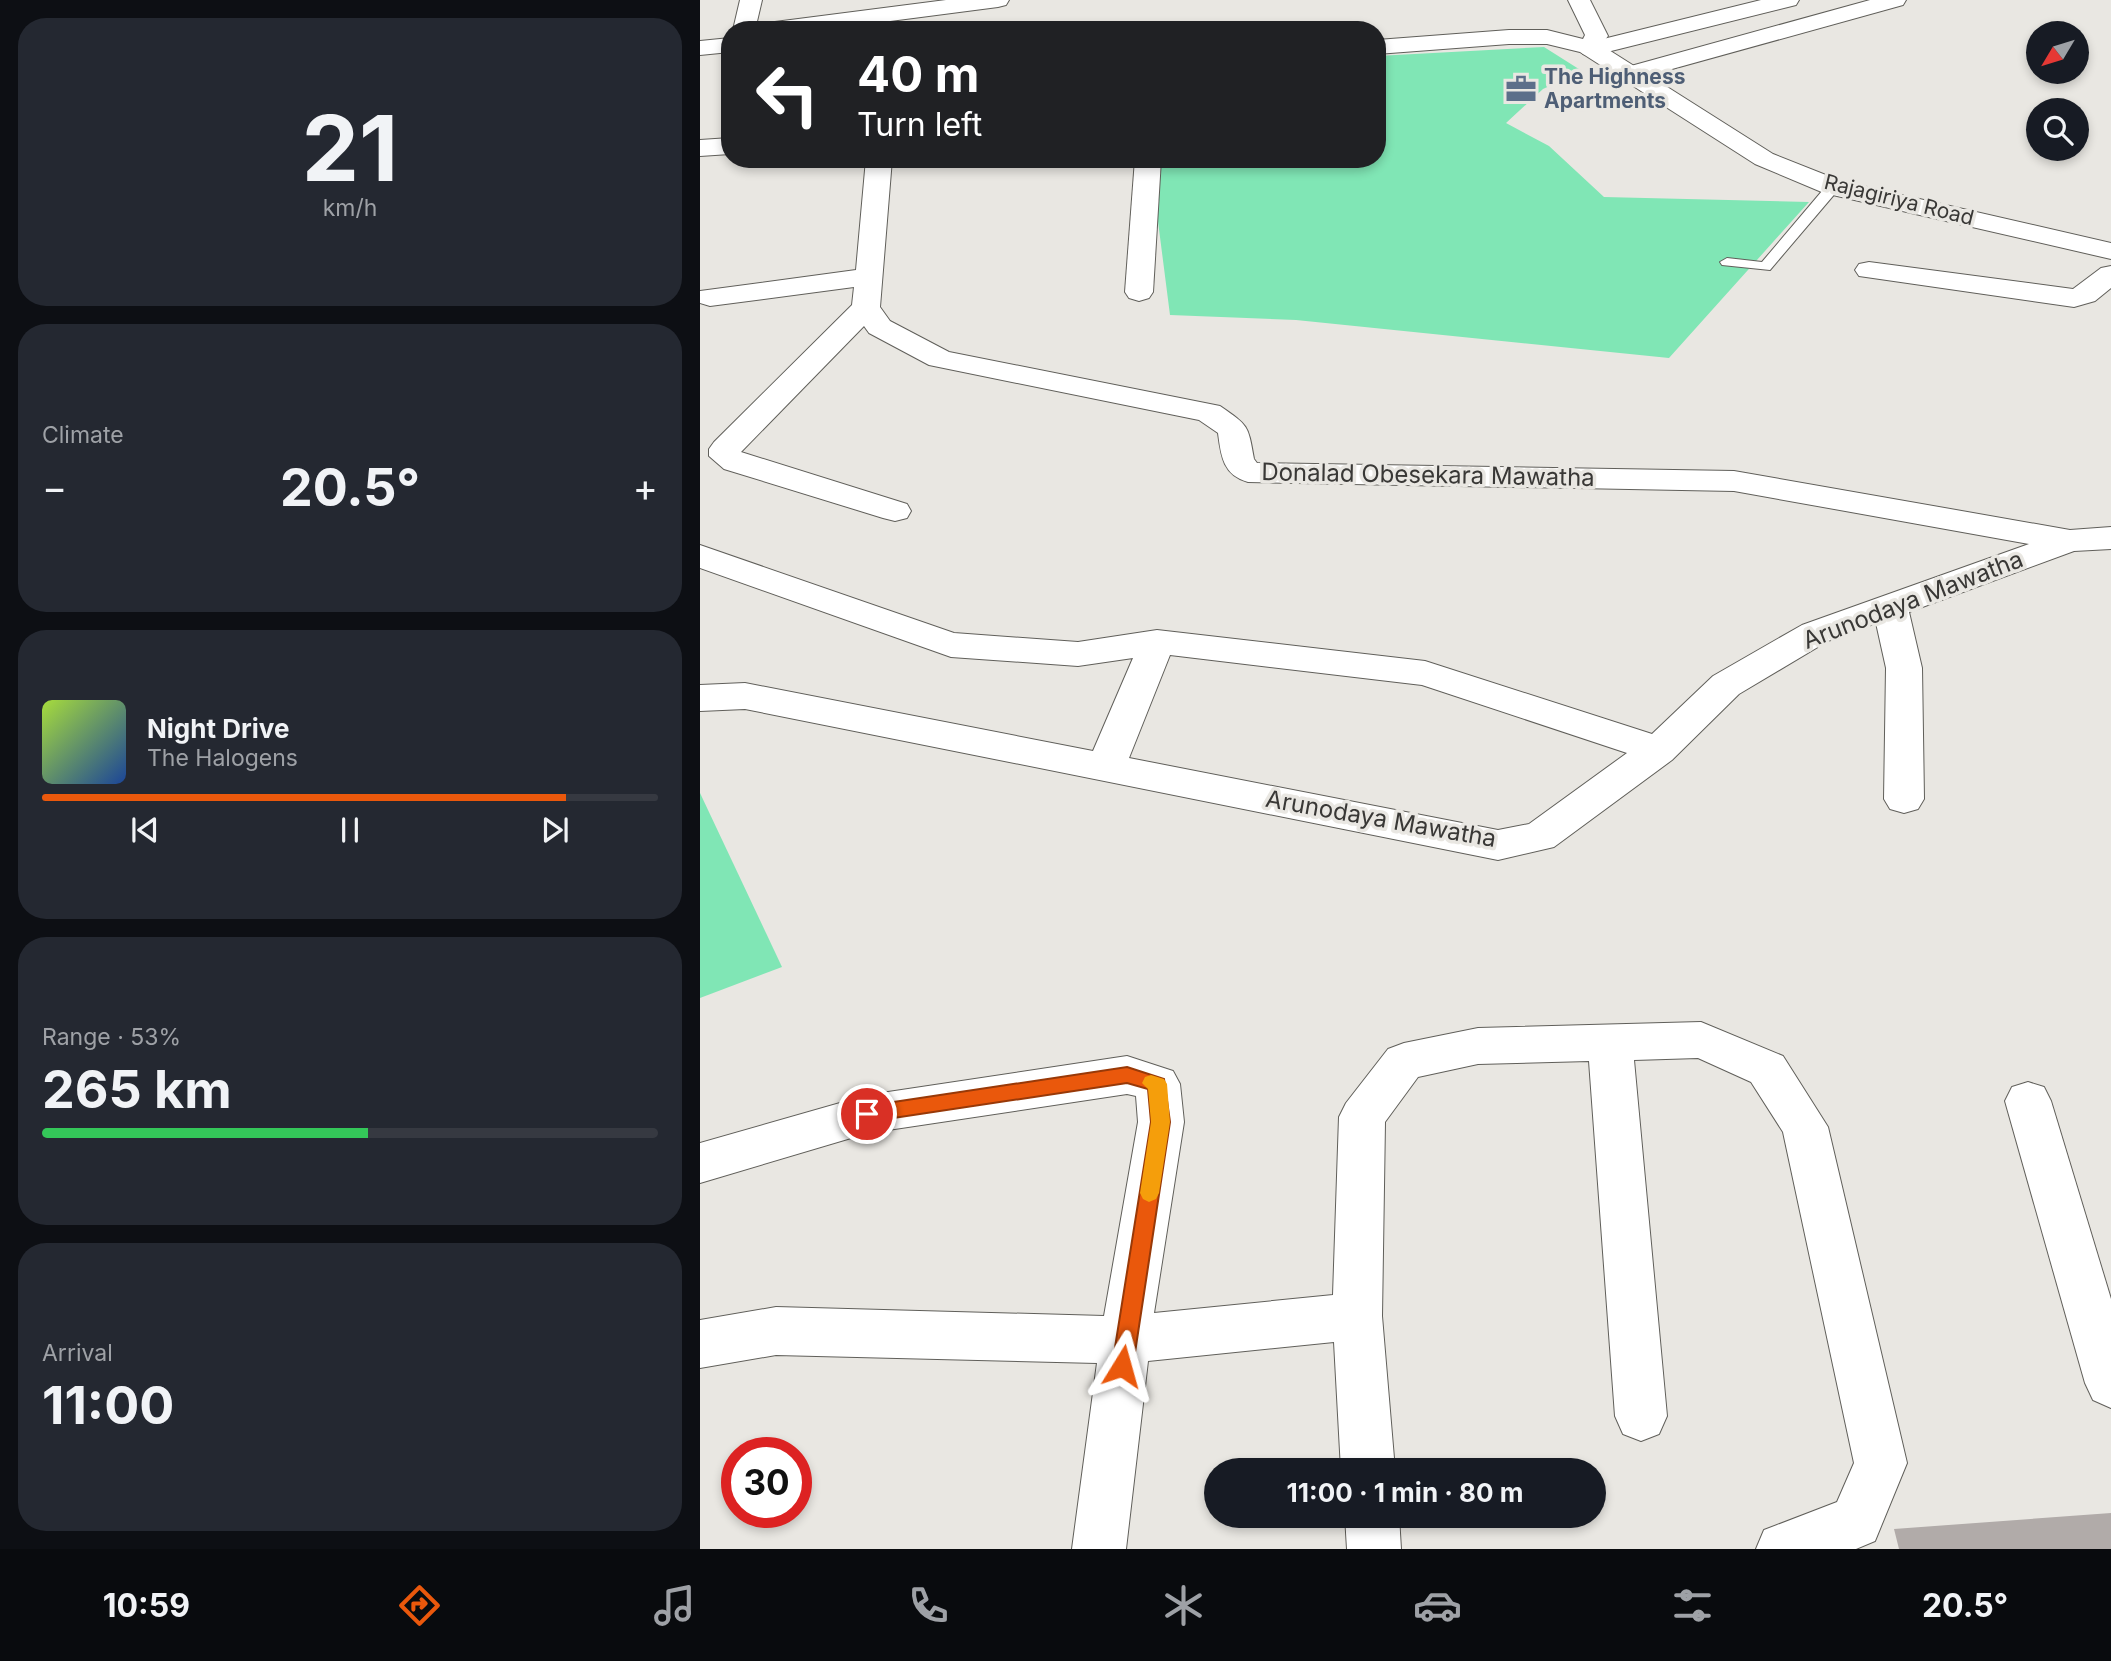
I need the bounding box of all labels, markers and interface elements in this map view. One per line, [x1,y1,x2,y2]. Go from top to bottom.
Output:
north arrow [2026,21,2090,84]
map controls [2026,21,2089,161]
text: 40 m [857,45,980,104]
icon: left [742,49,833,140]
place label: The Highness Apartments [1544,64,1685,113]
office icon: The Highness Apartments [1504,72,1538,106]
text: 21 [302,93,398,203]
button: search [2026,98,2089,161]
text: Turn left [857,105,982,144]
street label: Rajagiriya Road [1822,169,1977,230]
text: km/h [323,194,377,222]
text: Climate [42,421,124,449]
text: 20.5° [280,456,420,519]
street label: Donalad Obesekara Mawatha [1261,457,1595,492]
text: − [42,464,67,510]
text: + [633,464,658,510]
street label: Arunodaya Mawatha [1799,544,2027,655]
text: Night Drive [147,713,289,744]
text: The Halogens [147,744,298,772]
street label: Arunodaya Mawatha [1264,784,1499,853]
icon: previous [126,811,164,849]
icon: pause [331,811,369,849]
icon: next [536,811,574,849]
text: Range · 53% [42,1023,181,1051]
text: 265 km [42,1058,232,1121]
pin [837,1084,897,1144]
icon: arrive [848,1095,886,1133]
position arrow [1085,1329,1159,1403]
text: Arrival [42,1339,113,1367]
text: 11:00 [42,1374,174,1437]
speed limit sign: 30 [721,1437,812,1528]
text: 11:00 · 1 min · 80 m [1287,1477,1523,1508]
icon: directions [395,1581,444,1630]
icon: music [650,1581,699,1630]
icon: phone [904,1581,953,1630]
icon: climate [1159,1581,1208,1630]
icon: car [1413,1581,1462,1630]
icon: filters [1668,1581,1717,1630]
text: 10:59 [103,1586,190,1625]
text: 20.5° [1922,1586,2008,1625]

